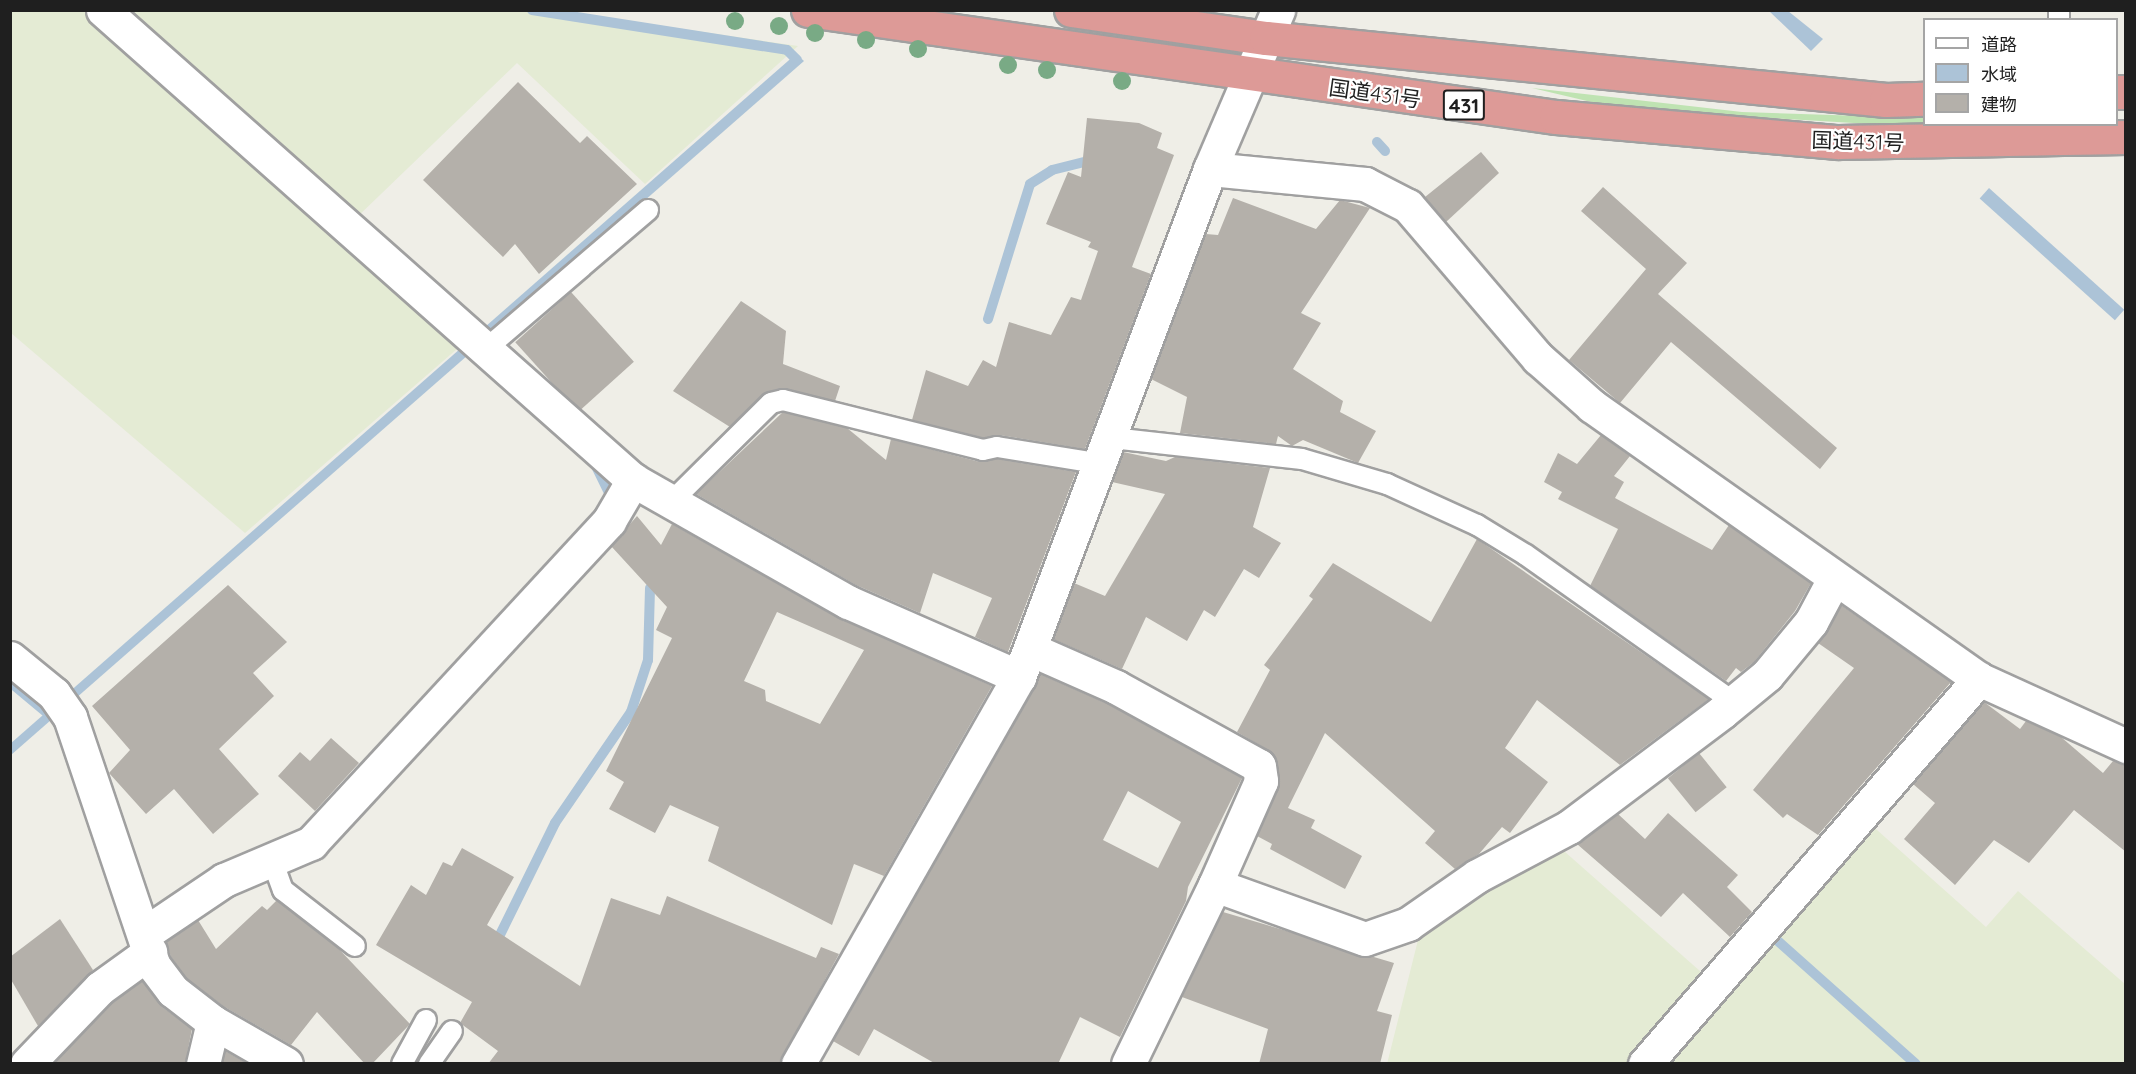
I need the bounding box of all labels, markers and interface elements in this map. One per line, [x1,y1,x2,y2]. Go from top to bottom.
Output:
legend [1923,18,2118,126]
text: 道路 [1981,33,2017,56]
text: 水域 [1981,63,2017,86]
street label: 国道431号 [1327,74,1423,112]
road number: 431 [1442,88,1486,122]
text: 建物 [1981,93,2017,116]
street label: 国道431号 [1811,127,1905,155]

